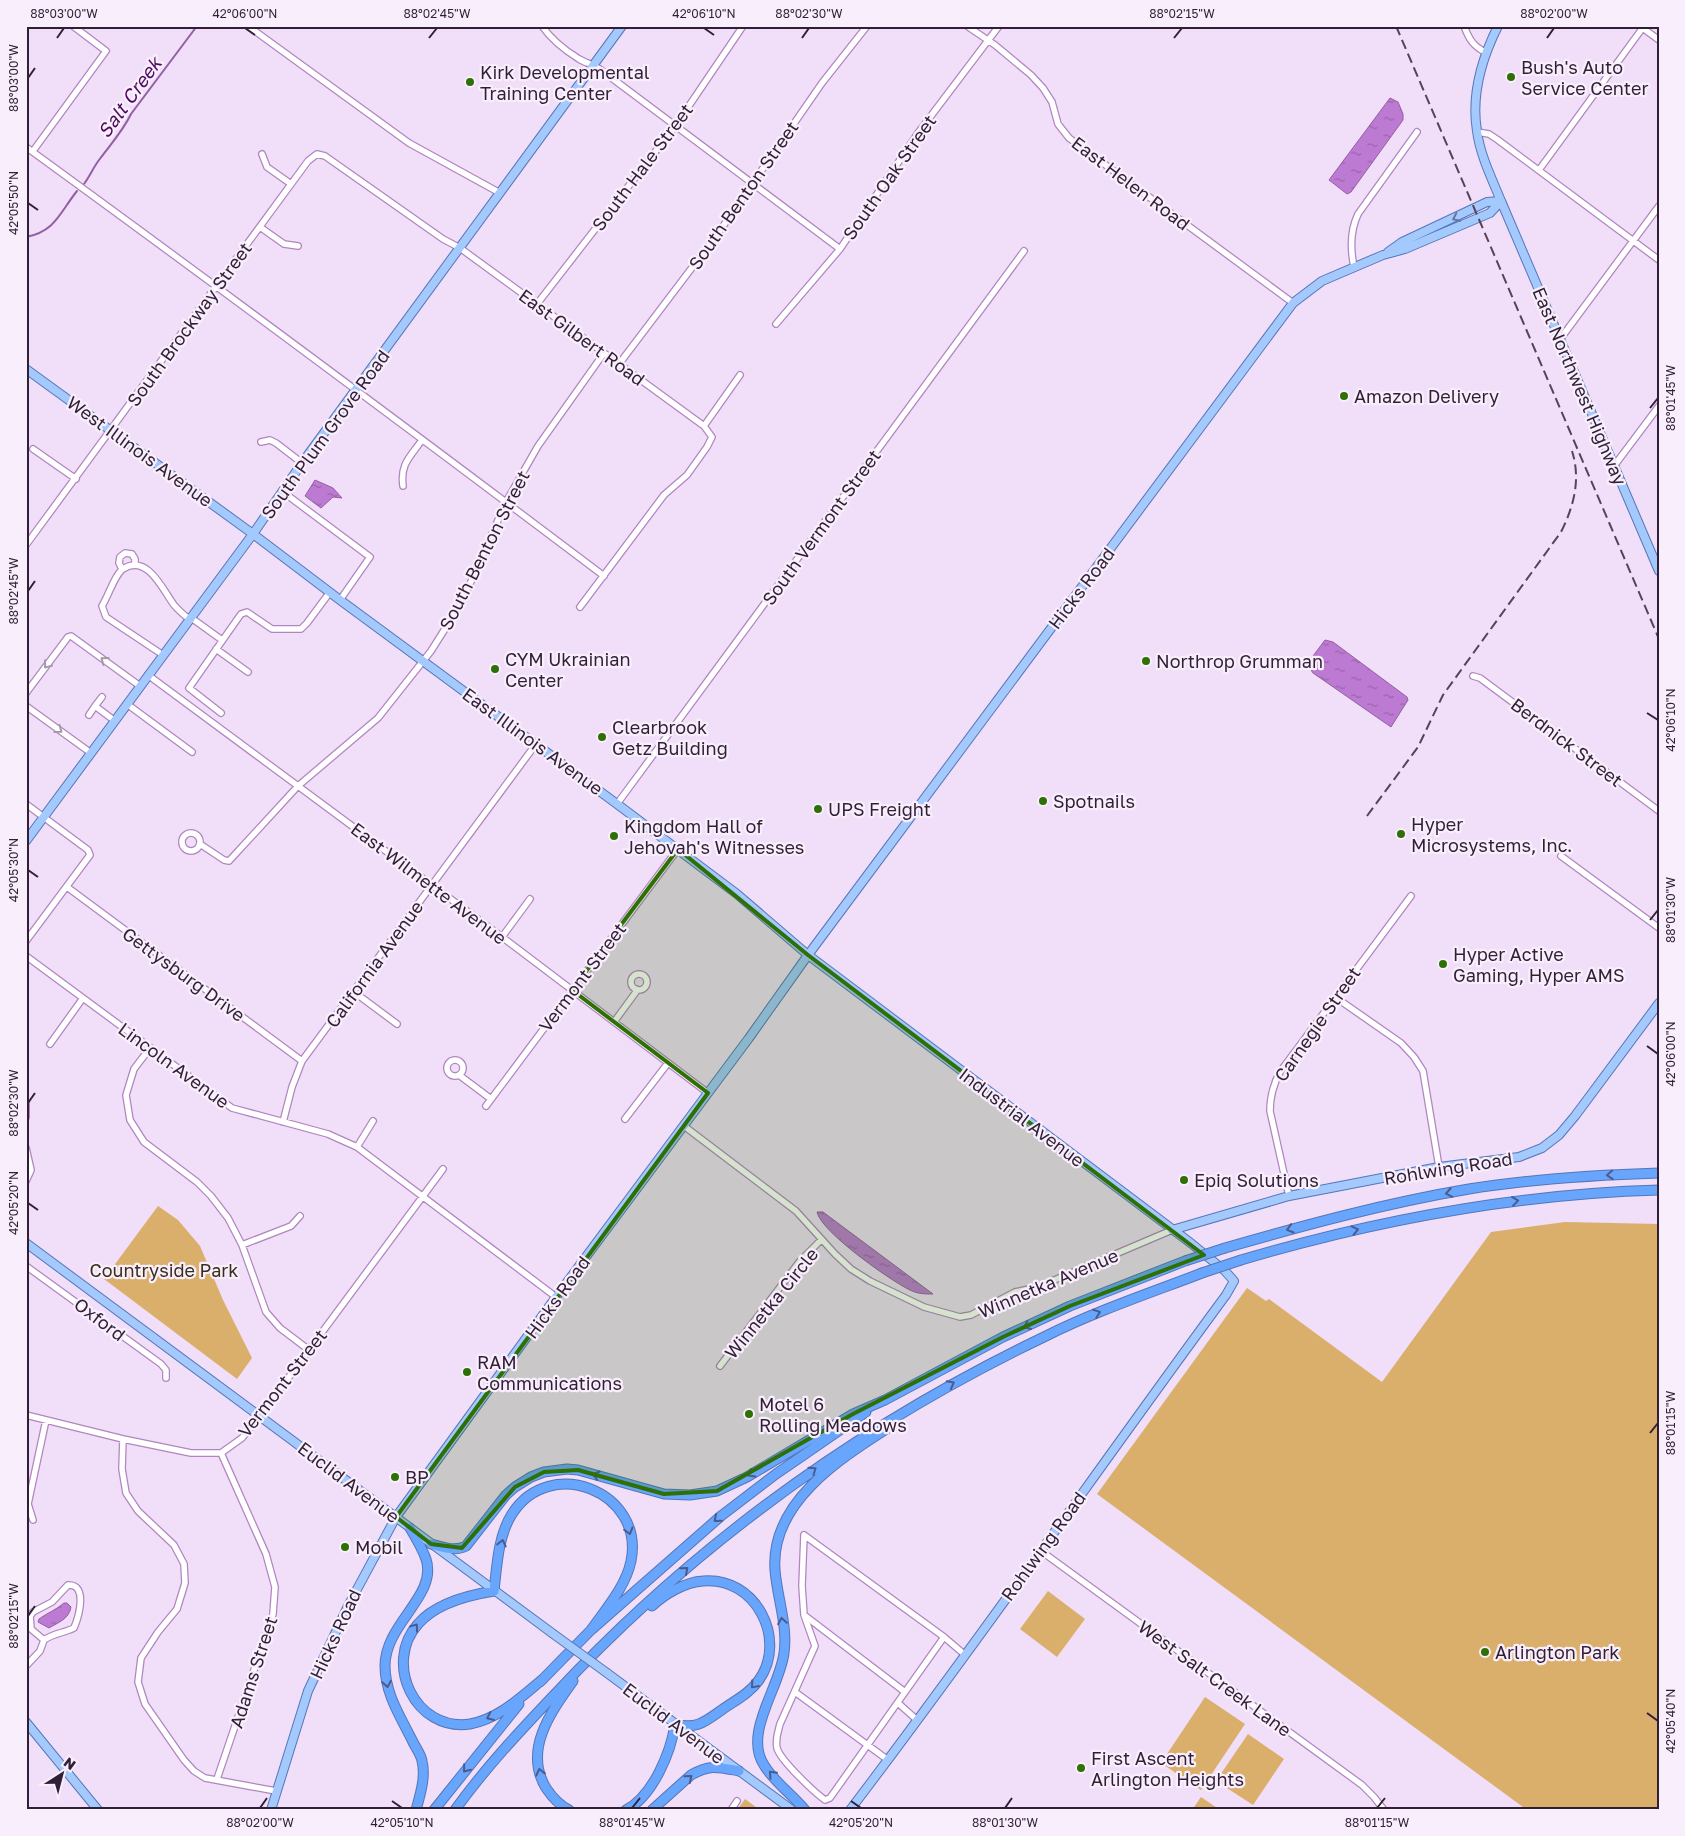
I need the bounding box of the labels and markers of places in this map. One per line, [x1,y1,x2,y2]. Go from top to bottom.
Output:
place label: Bush's Auto Service Center [1521,56,1648,99]
place label: Kirk Developmental Training Center [480,61,650,104]
marker: Bush's Auto Service Center [1505,71,1517,83]
marker: Kirk Developmental Training Center [464,76,476,88]
place label: Amazon Delivery [1354,385,1499,407]
marker: Amazon Delivery [1338,390,1350,402]
place label: CYM Ukrainian Center [505,648,630,691]
place label: Northrop Grumman [1156,650,1323,672]
marker: Northrop Grumman [1140,655,1152,667]
marker: CYM Ukrainian Center [489,663,501,675]
place label: Clearbrook Getz Building [612,716,728,759]
marker: Clearbrook Getz Building [596,731,608,743]
place label: Spotnails [1053,790,1135,812]
marker: Spotnails [1037,795,1049,807]
place label: UPS Freight [828,798,931,820]
marker: UPS Freight [812,803,824,815]
place label: Hyper Microsystems, Inc. [1411,813,1573,856]
place label: Kingdom Hall of Jehovah's Witnesses [624,815,804,858]
marker: Hyper Microsystems, Inc. [1395,828,1407,840]
marker: Kingdom Hall of Jehovah's Witnesses [608,830,620,842]
place label: Hyper Active Gaming, Hyper AMS [1453,943,1625,986]
marker: Hyper Active Gaming, Hyper AMS [1437,958,1449,970]
place label: Epiq Solutions [1194,1169,1319,1191]
marker: Epiq Solutions [1178,1174,1190,1186]
place label: RAM Communications [477,1351,622,1394]
marker: RAM Communications [461,1366,473,1378]
place label: Motel 6 Rolling Meadows [759,1393,907,1436]
marker: Motel 6 Rolling Meadows [743,1408,755,1420]
place label: BP [405,1466,429,1488]
marker: BP [389,1471,401,1483]
place label: Mobil [355,1536,403,1558]
marker: Mobil [339,1541,351,1553]
place label: Arlington Park [1495,1641,1619,1663]
marker: Arlington Park [1479,1646,1491,1658]
place label: First Ascent Arlington Heights [1091,1747,1244,1790]
marker: First Ascent Arlington Heights [1075,1762,1087,1774]

